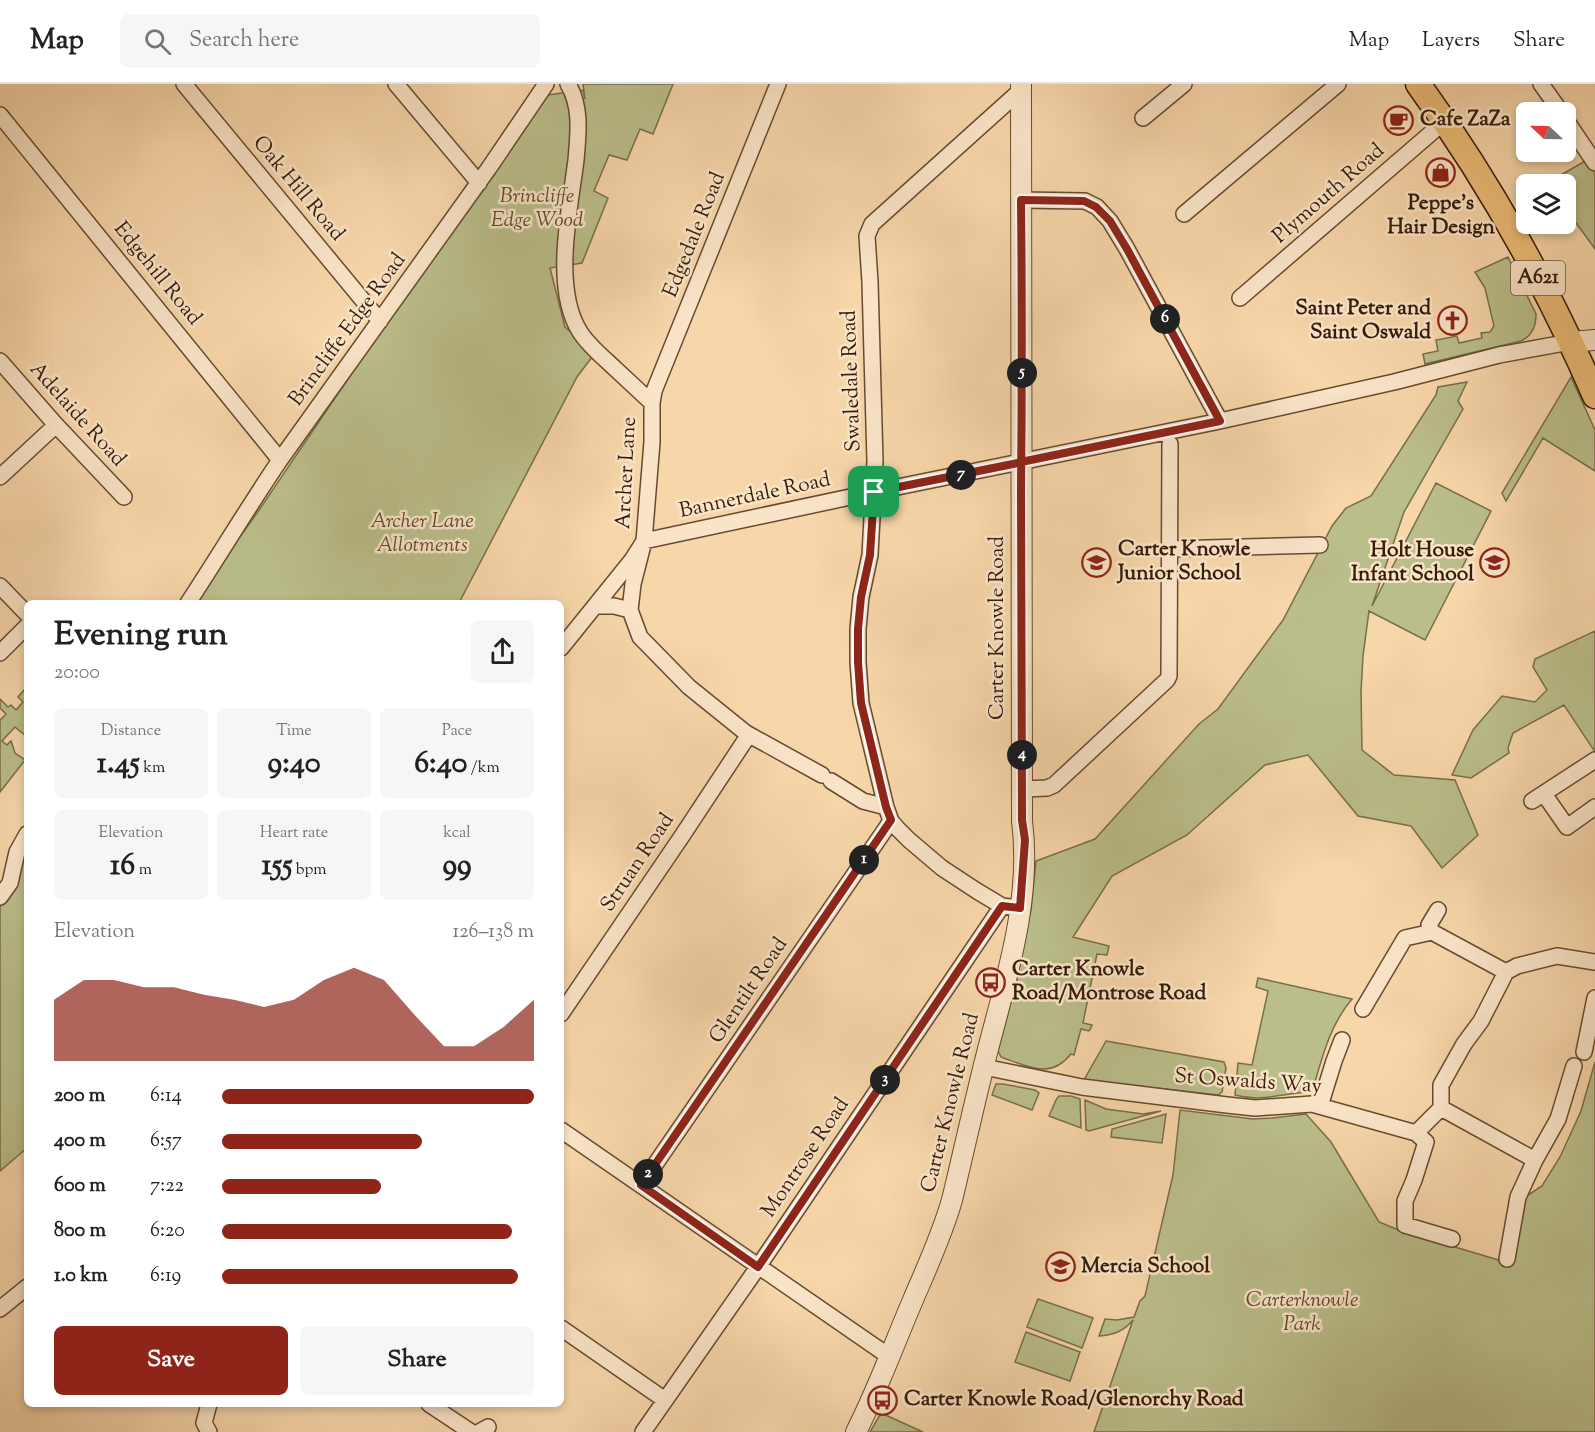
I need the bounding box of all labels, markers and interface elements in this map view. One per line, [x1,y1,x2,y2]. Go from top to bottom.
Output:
search box [120,14,540,68]
text: Map [30,21,84,61]
icon: search [141,25,174,58]
text: Search here [189,25,299,57]
text: Map [1349,26,1389,56]
text: Layers [1422,26,1480,56]
text: Share [1513,26,1565,56]
north arrow [1516,102,1576,162]
map controls [1516,102,1576,234]
cafe icon: Cafe ZaZa [1383,104,1415,136]
place label: Cafe ZaZa [1420,105,1511,135]
street label: Oak Hill Road [245,130,351,248]
street label: Plymouth Road [1266,137,1392,251]
shop icon: Peppe's Hair Design [1425,157,1457,189]
street label: Edgedale Road [656,168,734,302]
button: layers [1516,174,1576,234]
park label: Brincliffe Edge Wood [491,182,584,236]
place label: Peppe's Hair Design [1387,189,1495,243]
street label: Edgehill Road [106,216,208,332]
street label: Brincliffe Edge Road [282,247,414,413]
road number: A621 [1511,261,1565,295]
place label: Saint Peter and Saint Oswald [1295,294,1431,348]
pin: 6 [1150,304,1180,334]
church icon: Saint Peter and Saint Oswald [1436,305,1468,337]
text: 6 [1161,307,1169,330]
street label: Swaledale Road [835,309,869,452]
street label: Adelaide Road [22,356,132,474]
pin: 5 [1007,358,1037,388]
text: 5 [1019,361,1025,384]
street label: Archer Lane [609,416,645,530]
pin: 7 [946,460,976,490]
text: 7 [957,463,965,486]
street label: Bannerdale Road [677,465,833,527]
pin [848,466,899,517]
icon: arrive [857,475,890,508]
park label: Archer Lane Allotments [370,507,474,561]
place label: Carter Knowle Junior School [1116,535,1251,589]
street label: Carter Knowle Road [983,536,1013,720]
place label: Holt House Infant School [1351,536,1474,590]
school or university icon: Carter Knowle Junior School [1081,546,1113,578]
school or university icon: Holt House Infant School [1479,547,1511,579]
text: Evening run [54,612,228,660]
button: share [471,620,534,683]
text: 20:00 [54,659,100,688]
text: Distance [101,720,161,743]
text: Time [276,720,312,743]
text: Pace [442,720,472,743]
pin: 4 [1007,740,1037,770]
text: 1.45 [97,743,140,786]
text: 9:40 [267,743,321,786]
text: 6:40 [414,743,467,786]
text: 4 [1018,743,1026,766]
text: km [140,757,165,780]
text: /km [467,757,500,780]
street label: Struan Road [594,807,682,918]
text: Elevation [99,822,163,845]
text: Heart rate [260,822,328,845]
text: kcal [443,822,471,845]
text: 16 [110,845,135,888]
text: 155 [261,845,292,888]
text: 99 [442,845,472,888]
pin: 1 [849,845,879,875]
text: 1 [861,848,867,871]
text: m [135,859,152,882]
text: bpm [292,859,327,882]
text: Elevation [54,918,135,947]
text: 126–138 m [452,918,534,947]
street label: Glentilt Road [702,932,796,1050]
place label: Carter Knowle Road/Montrose Road [1012,955,1206,1009]
bus stop icon: Carter Knowle Road/Montrose Road [975,966,1007,998]
street label: Carter Knowle Road [914,1010,988,1196]
street label: St Oswalds Way [1173,1062,1323,1102]
pin: 3 [870,1065,900,1095]
text: 3 [882,1068,888,1091]
text: 200 m [54,1082,105,1111]
text: 6:14 [150,1082,182,1111]
street label: Montrose Road [755,1092,857,1224]
text: 400 m [54,1127,106,1156]
text: 6:57 [150,1127,182,1156]
pin: 2 [633,1159,663,1189]
text: 2 [644,1162,652,1185]
text: 600 m [54,1172,106,1201]
text: 7:22 [150,1172,184,1201]
text: 800 m [54,1217,106,1246]
text: 6:20 [150,1217,185,1246]
school or university icon: Mercia School [1044,1251,1076,1283]
place label: Mercia School [1081,1252,1210,1282]
text: 1.0 km [54,1262,108,1291]
text: 6:19 [150,1262,181,1291]
park label: Carterknowle Park [1246,1286,1358,1340]
button: Save [54,1326,288,1395]
button: Share [300,1326,534,1395]
bus stop icon: Carter Knowle Road/Glenorchy Road [867,1384,899,1416]
place label: Carter Knowle Road/Glenorchy Road [904,1385,1244,1415]

